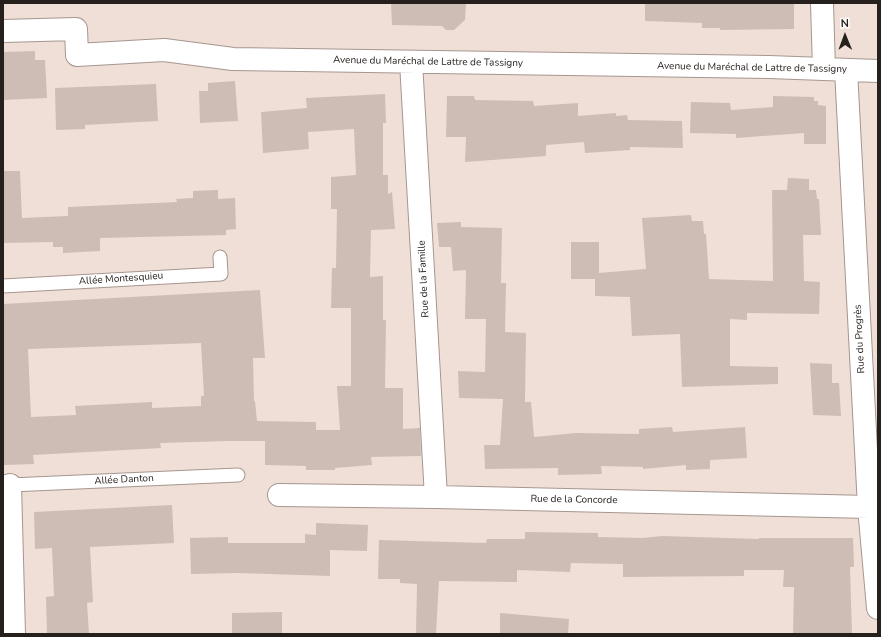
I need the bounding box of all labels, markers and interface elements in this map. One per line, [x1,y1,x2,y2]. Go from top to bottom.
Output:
north arrow [825,16,865,56]
text: N [841,16,849,31]
street label: Avenue du Maréchal de Lattre de Tassigny [333,54,523,70]
street label: Avenue du Maréchal de Lattre de Tassigny [657,60,847,76]
street label: Rue de la Famille [416,240,432,318]
street label: Allée Montesquieu [78,270,164,288]
street label: Rue du Progrès [852,304,868,374]
street label: Allée Danton [94,472,154,488]
street label: Rue de la Concorde [530,493,618,507]

